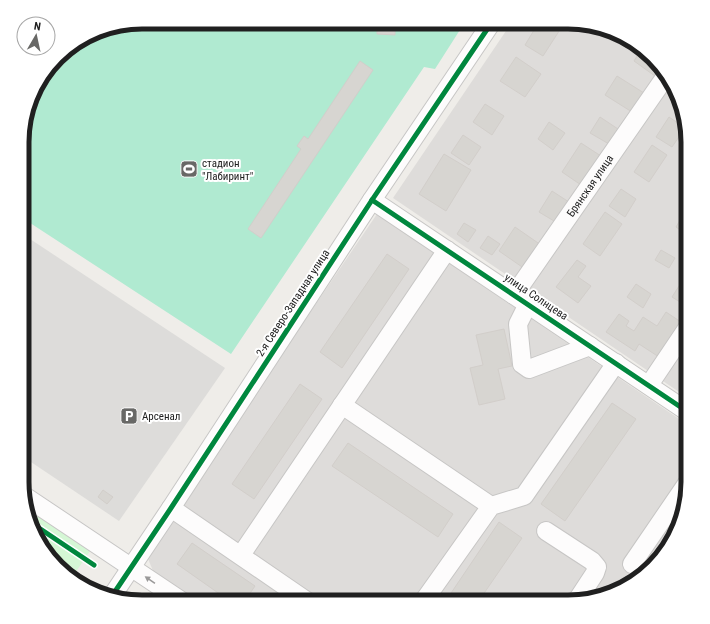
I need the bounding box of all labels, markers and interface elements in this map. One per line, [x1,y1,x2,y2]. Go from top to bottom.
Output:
north arrow [16,16,56,56]
text: N [33,20,42,34]
street label: Брянская улица [564,152,616,219]
place label: стадион "Лабиринт" [202,157,253,183]
sports icon: стадион "Лабиринт" [179,159,199,179]
street label: 2-я Северо-Западная улица [254,247,332,359]
street label: улица Солнцева [502,271,570,323]
parking icon: Арсенал [119,406,139,426]
place label: Арсенал [142,410,180,423]
one-way arrow [145,576,156,584]

